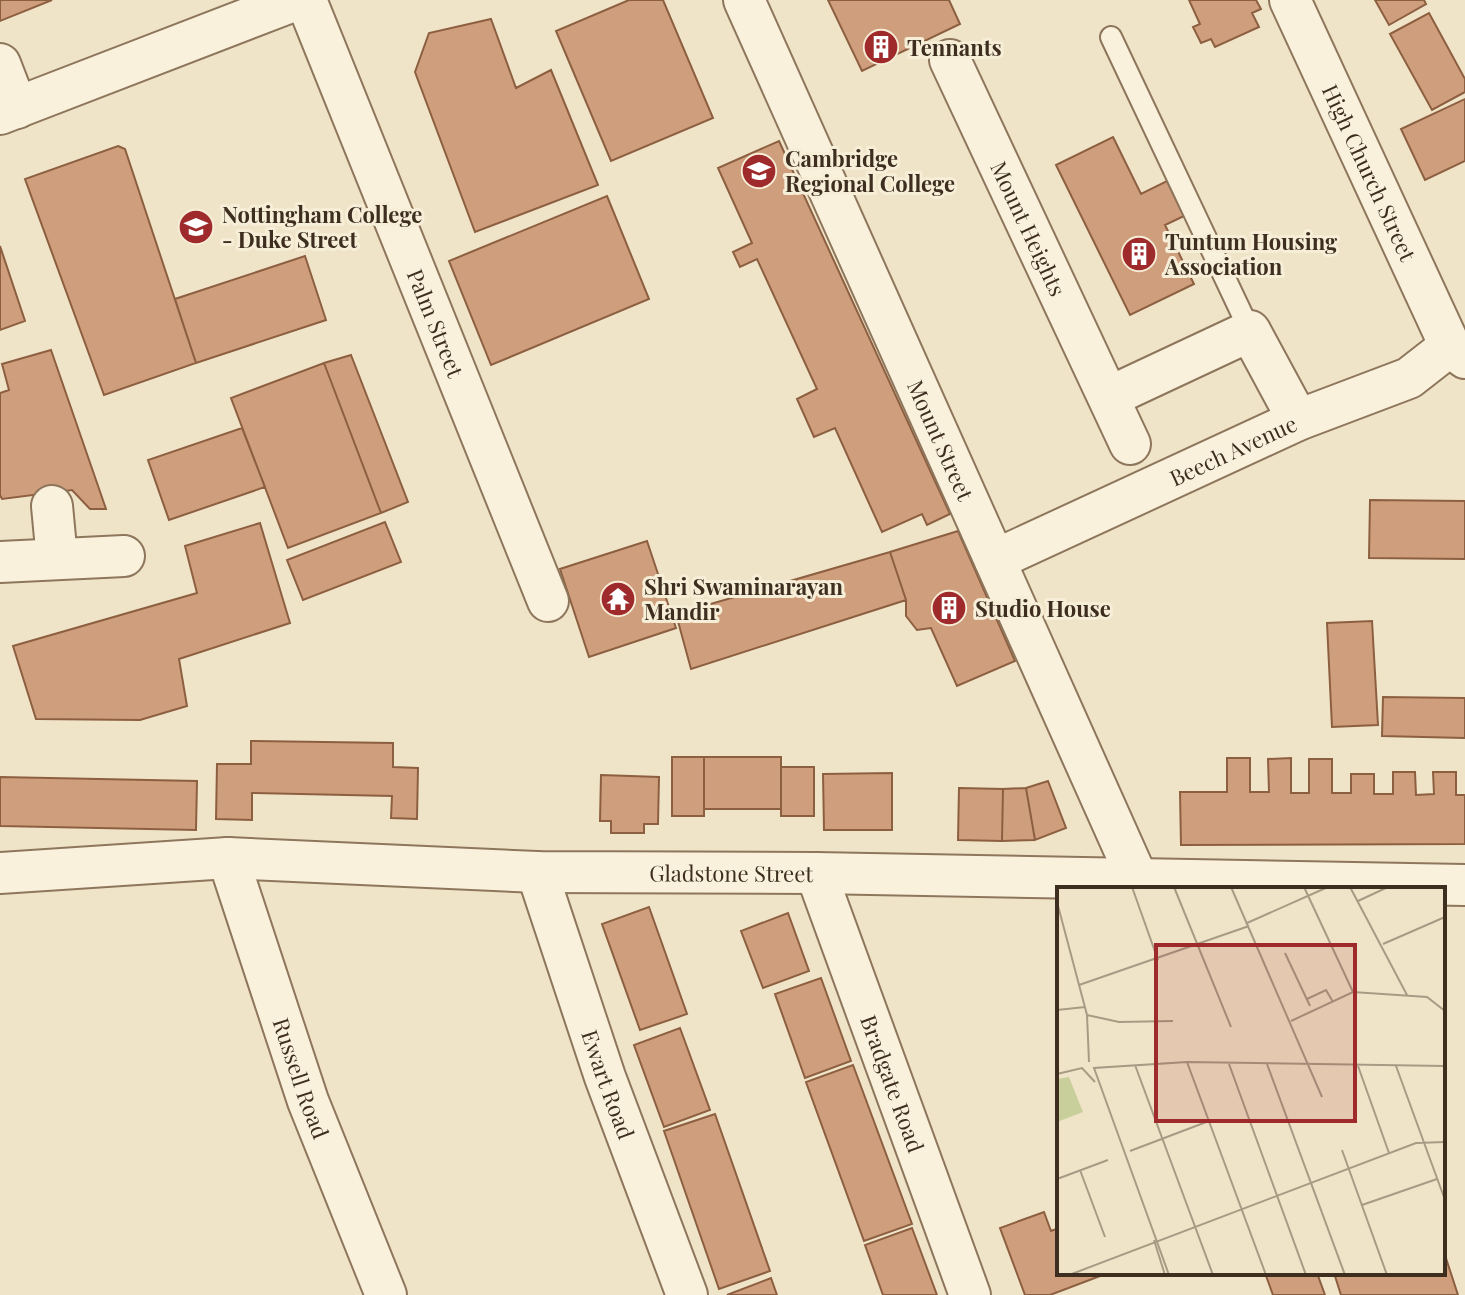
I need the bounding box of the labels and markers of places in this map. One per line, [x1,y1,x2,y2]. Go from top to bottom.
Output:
building icon: Tennants [862,28,900,66]
place label: Tennants [907,32,1002,62]
place label: Cambridge Regional College [785,143,955,198]
school or university icon: Cambridge Regional College [740,152,778,190]
place label: Nottingham College - Duke Street [222,199,422,254]
school or university icon: Nottingham College - Duke Street [177,208,215,246]
place label: Tuntum Housing Association [1164,226,1338,281]
building icon: Tuntum Housing Association [1120,235,1158,273]
place label: Shri Swaminarayan Mandir [644,571,843,626]
temple icon: Shri Swaminarayan Mandir [599,580,637,618]
building icon: Studio House [930,589,968,627]
place label: Studio House [975,593,1111,623]

